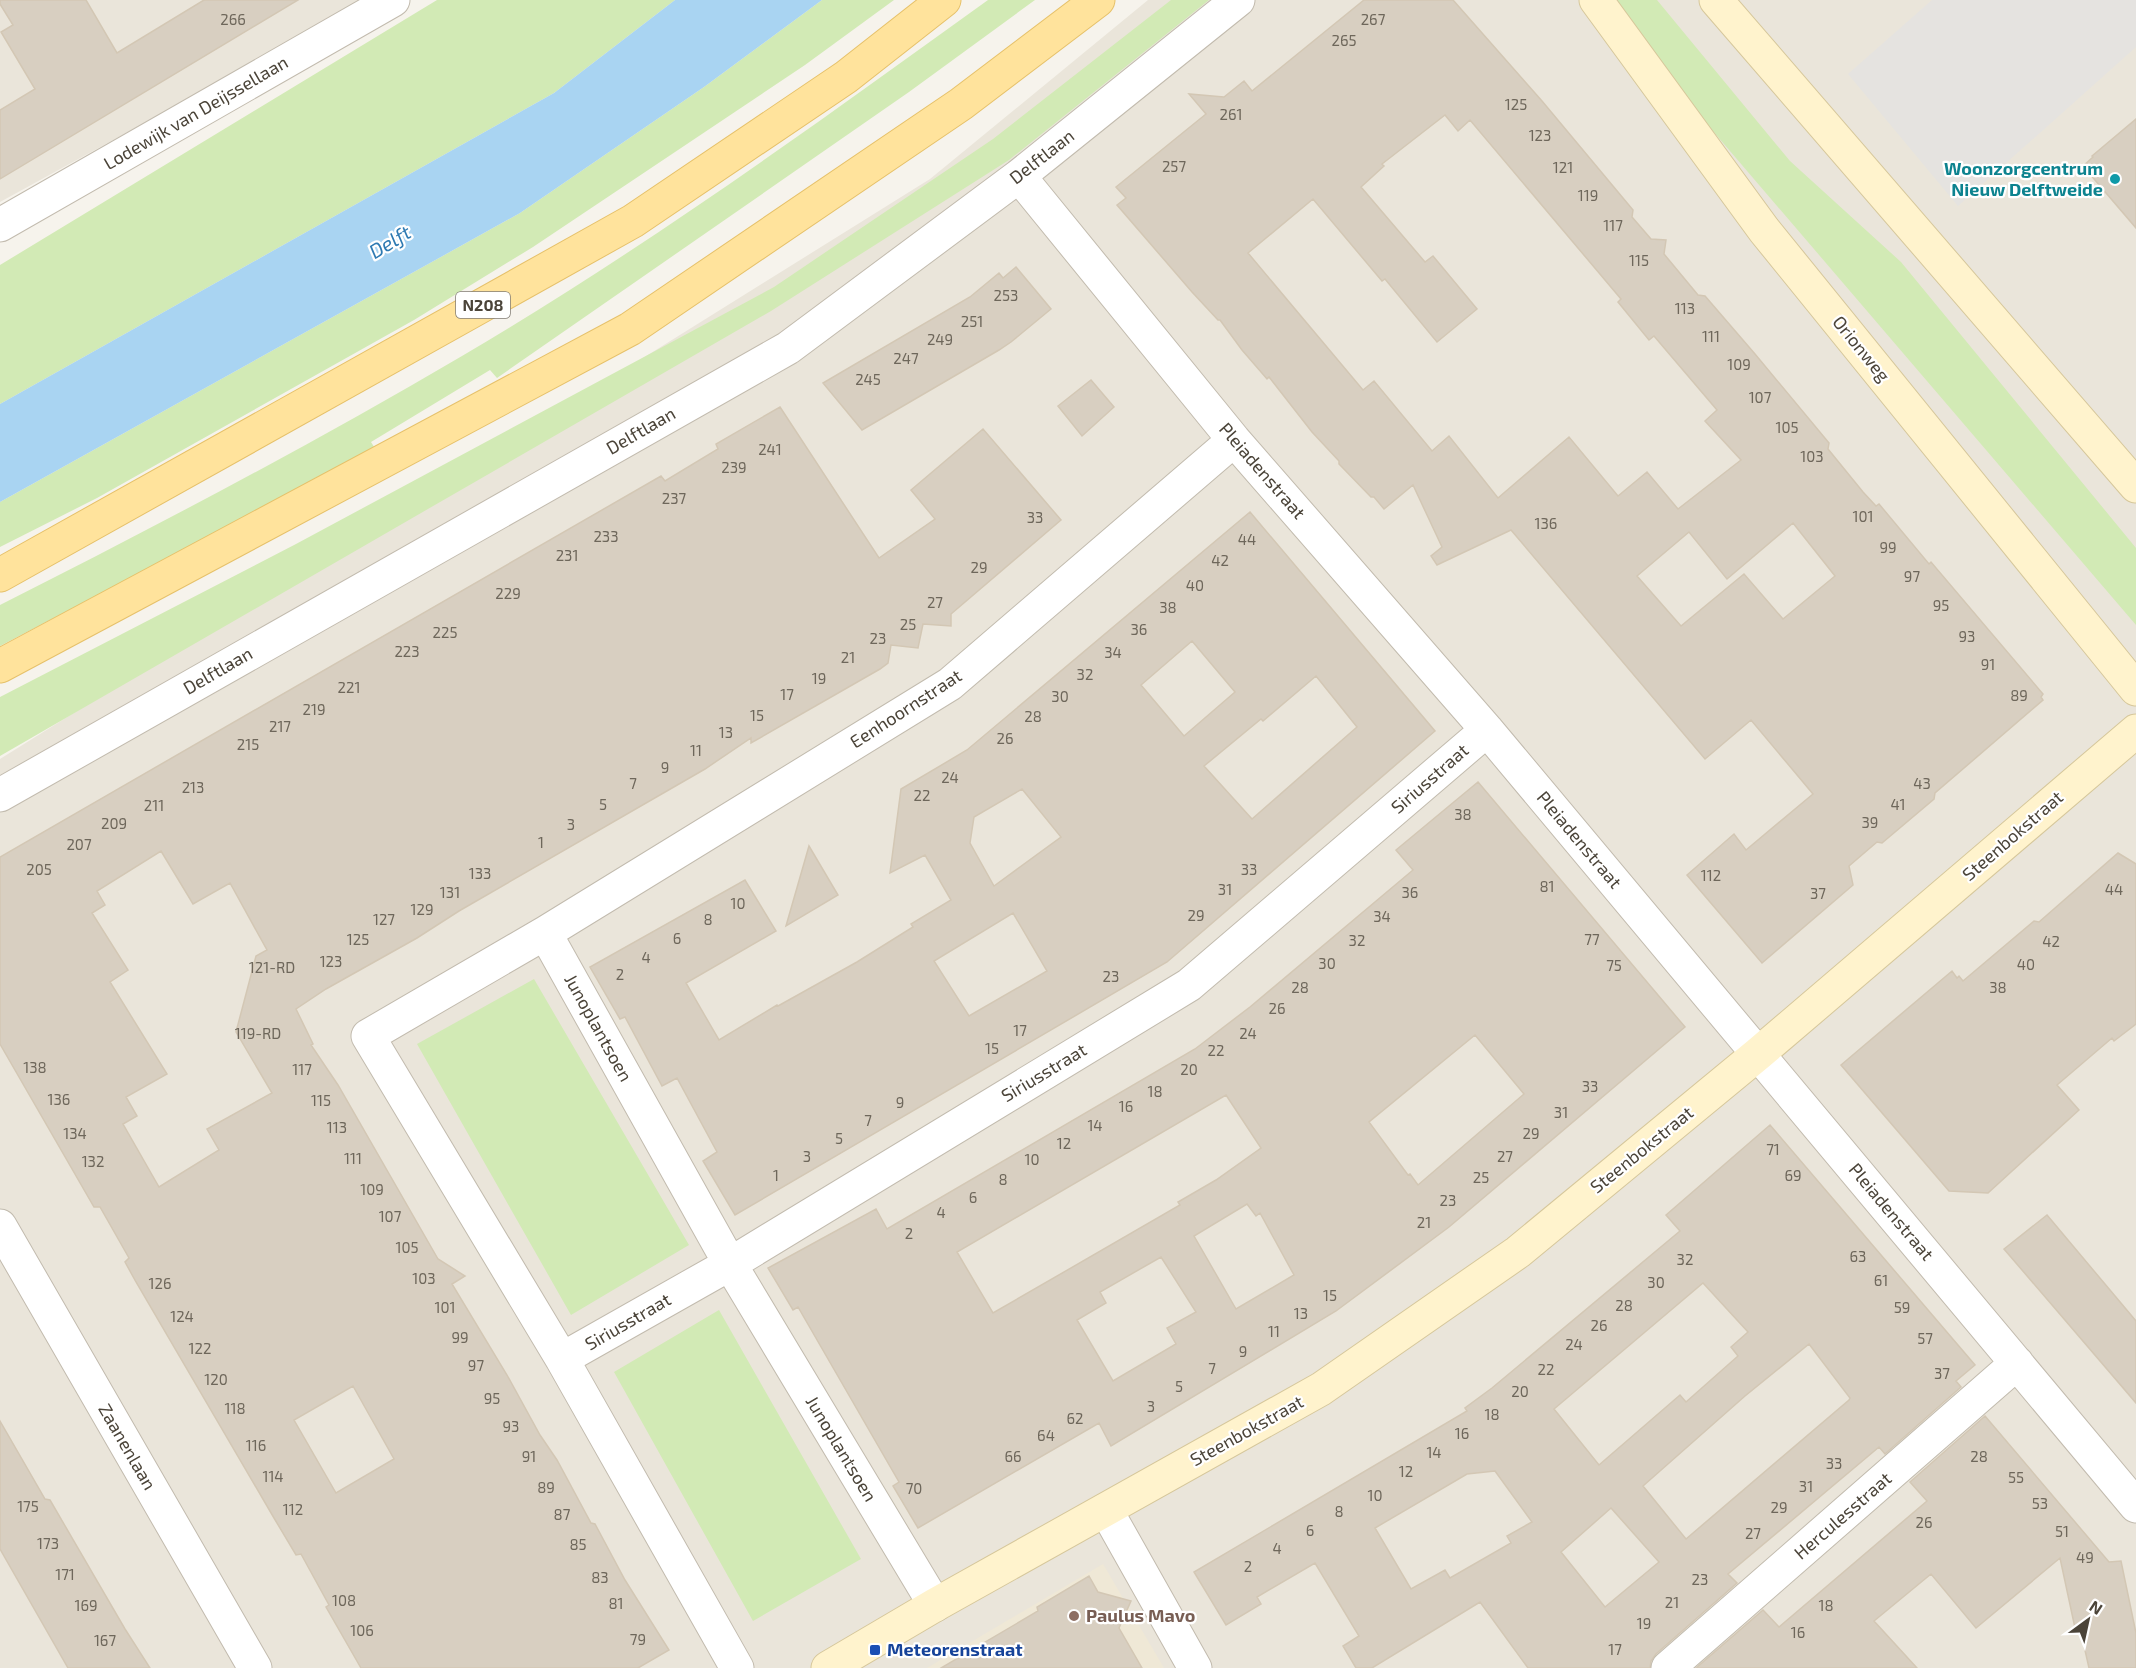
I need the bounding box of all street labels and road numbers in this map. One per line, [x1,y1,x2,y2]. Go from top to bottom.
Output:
street label: Lodewijk van Deijssellaan [99,50,292,174]
street label: Delftlaan [1005,124,1078,188]
road number: N208 [456,292,510,318]
street label: Orionweg [1828,311,1895,386]
street label: Delftlaan [602,402,679,459]
street label: Pleiadenstraat [1215,418,1311,523]
street label: Delftlaan [179,642,256,699]
street label: Eenhoornstraat [846,664,965,752]
street label: Siriusstraat [1386,739,1473,818]
street label: Steenbokstraat [1958,785,2067,885]
street label: Pleiadenstraat [1533,786,1627,893]
street label: Junoplantsoen [560,970,637,1085]
street label: Siriusstraat [997,1038,1090,1106]
street label: Steenbokstraat [1585,1101,1697,1197]
street label: Pleiadenstraat [1845,1158,1939,1265]
street label: Siriusstraat [581,1288,674,1355]
street label: Steenbokstraat [1186,1390,1307,1470]
street label: Junoplantsoen [802,1392,882,1505]
street label: Zaanenlaan [94,1399,161,1494]
street label: Herculesstraat [1789,1467,1896,1563]

